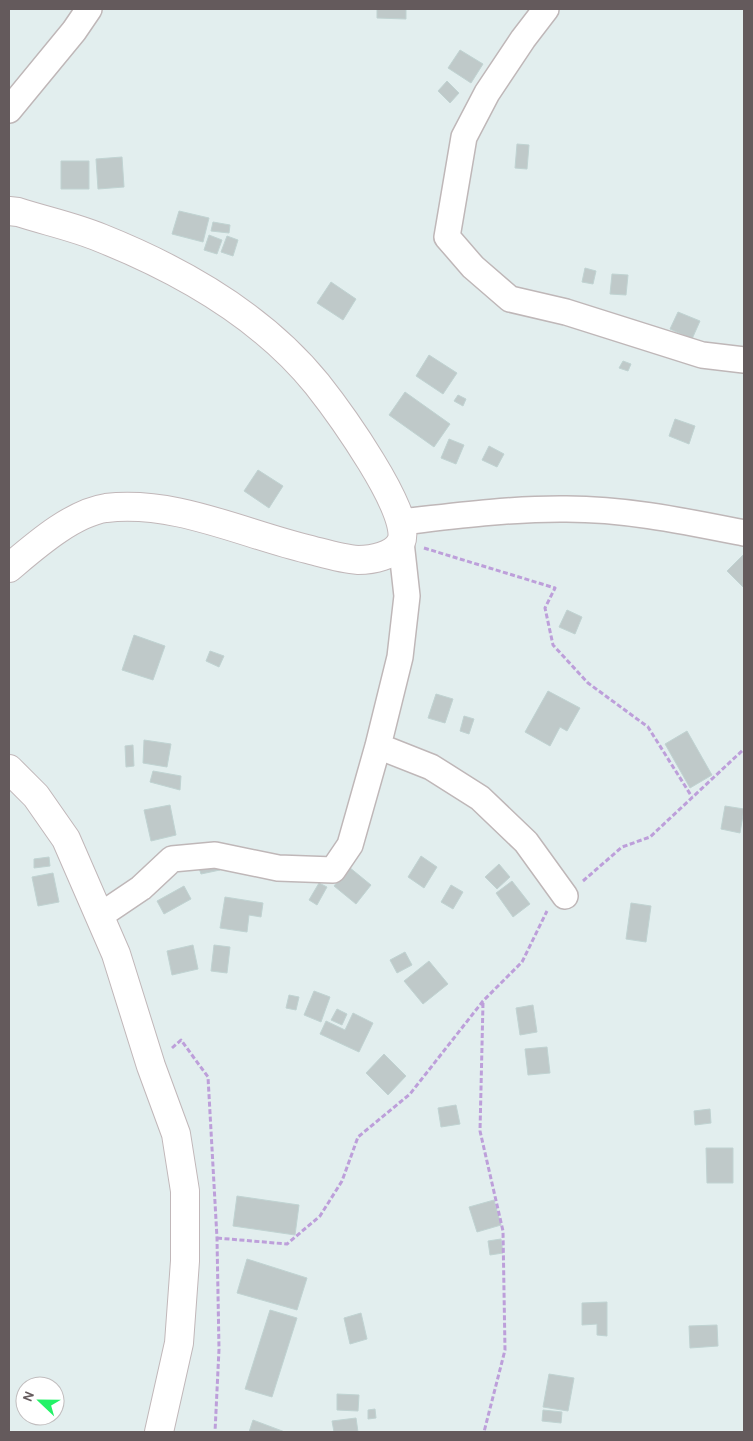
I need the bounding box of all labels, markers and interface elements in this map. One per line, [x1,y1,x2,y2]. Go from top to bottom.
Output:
north arrow [15,1376,65,1426]
text: N [19,1388,38,1404]

